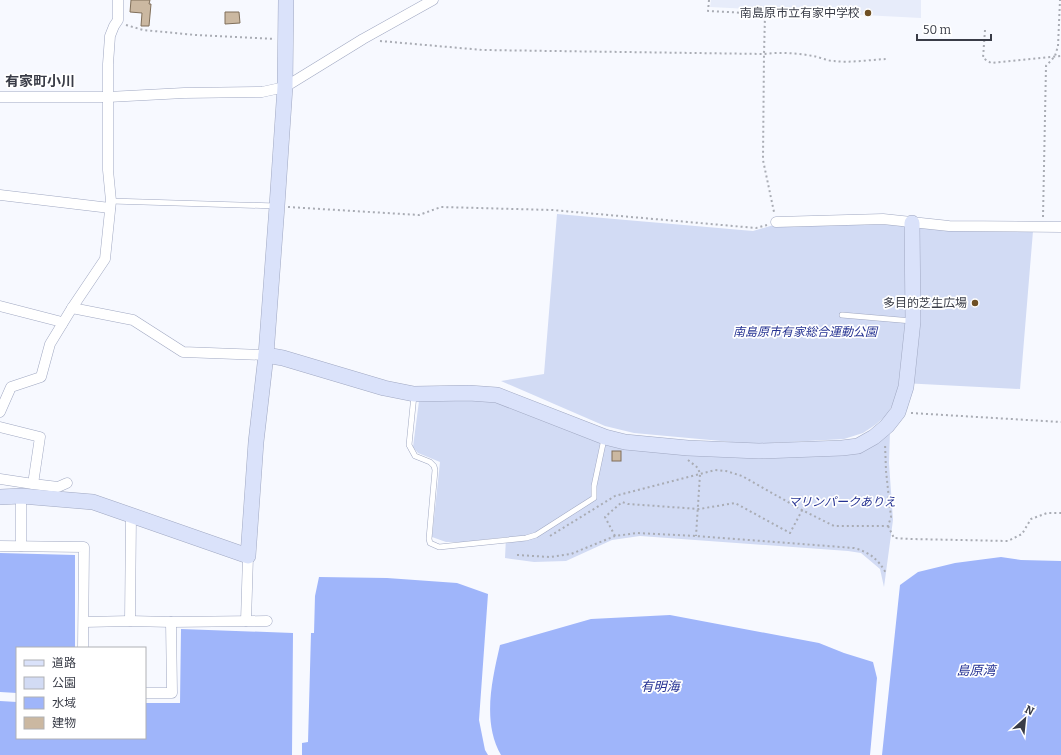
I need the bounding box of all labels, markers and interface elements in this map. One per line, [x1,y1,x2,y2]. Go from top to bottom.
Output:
place label: 南島原市立有家中学校 [740,6,860,20]
marker: 南島原市立有家中学校 [863,8,873,18]
scale bar [917,16,991,42]
text: 50 m [923,23,952,37]
district label: 有家町小川 [5,73,75,90]
place label: 多目的芝生広場 [883,296,967,310]
marker: 多目的芝生広場 [970,298,980,308]
park label: 南島原市有家総合運動公園 [733,325,879,339]
park label: マリンパークありえ [788,495,896,509]
legend [16,647,146,739]
text: 道路 [52,656,76,670]
water label: 島原湾 [956,663,997,678]
text: 公園 [52,676,76,690]
water label: 有明海 [640,679,681,694]
text: 水域 [52,696,76,710]
north arrow [1005,699,1045,739]
text: N [1023,703,1036,718]
text: 建物 [52,716,76,730]

